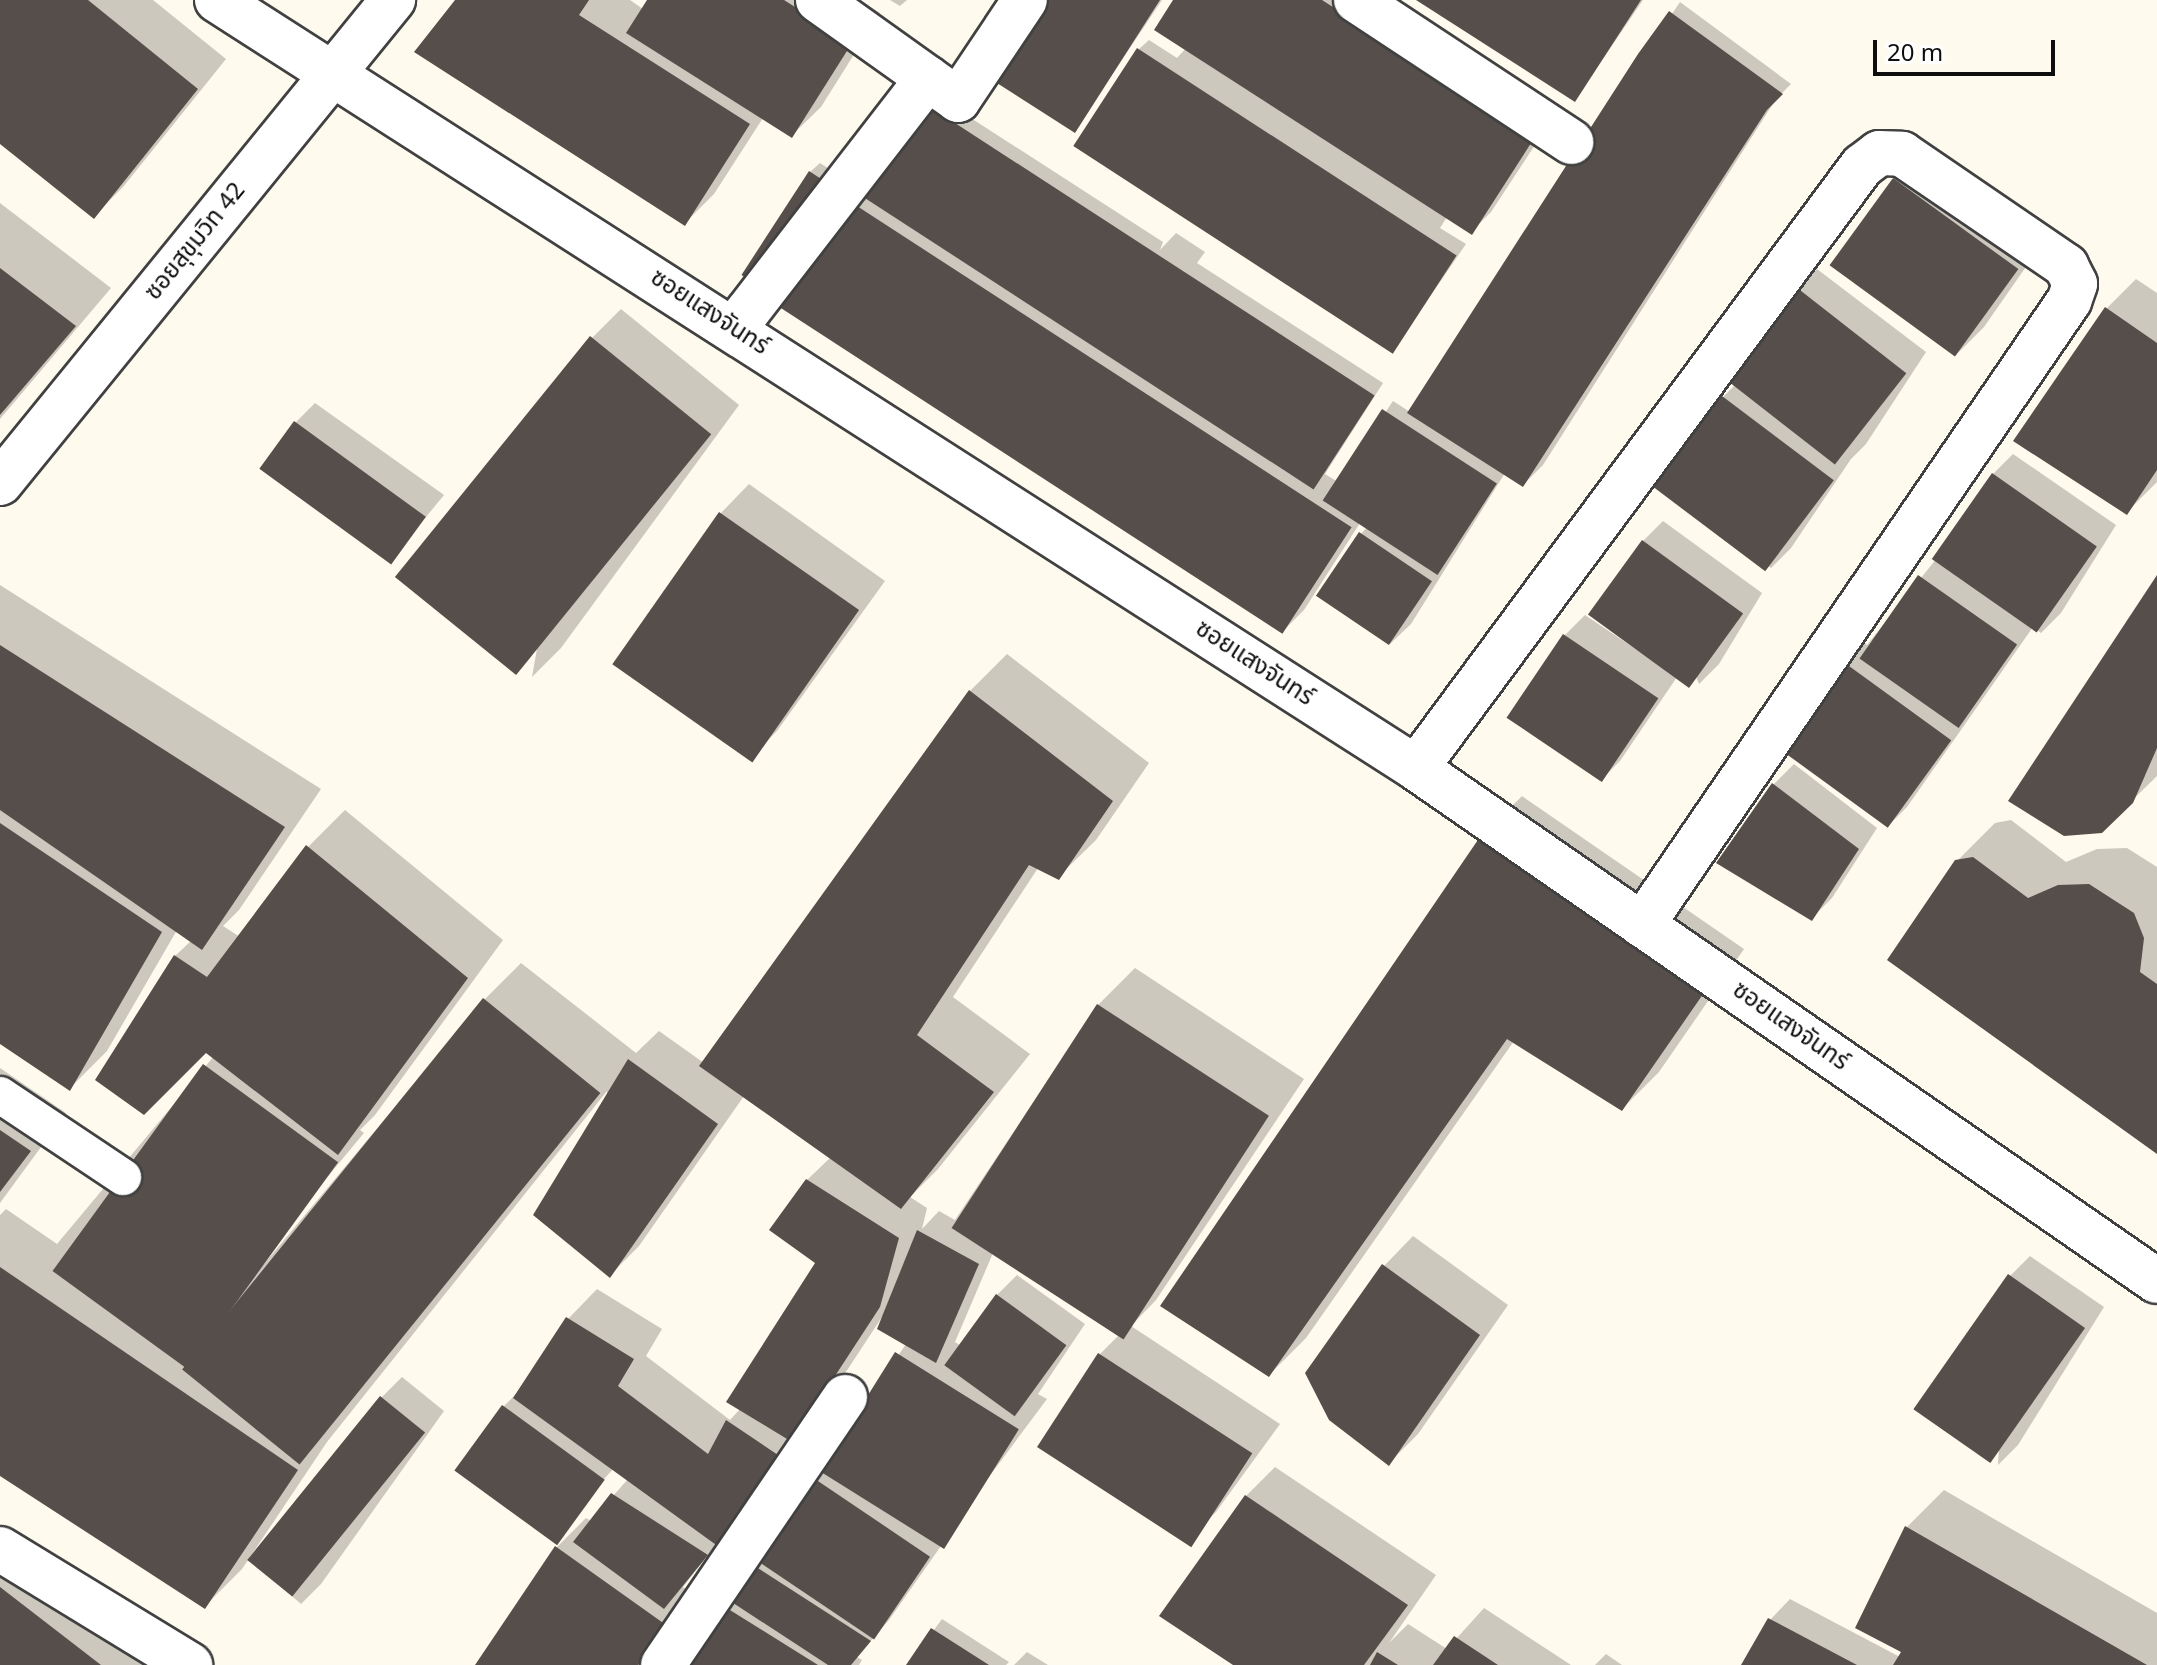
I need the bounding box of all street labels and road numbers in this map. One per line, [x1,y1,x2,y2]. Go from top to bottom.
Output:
street label: ซอยสุขุมวิท 42 [140,177,252,307]
street label: ซอยแสงจันทร์ [644,264,774,362]
street label: ซอยแสงจันทร์ [1189,615,1319,713]
street label: ซอยแสงจันทร์ [1726,976,1854,1078]

